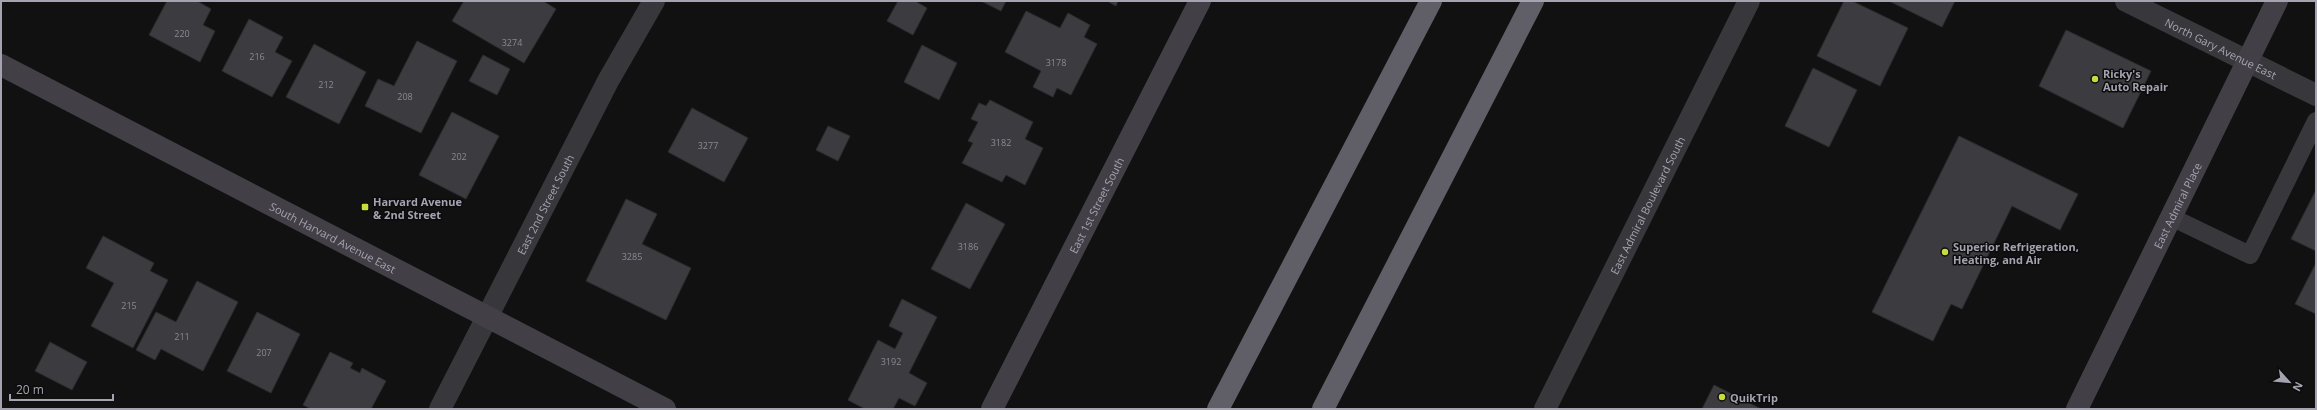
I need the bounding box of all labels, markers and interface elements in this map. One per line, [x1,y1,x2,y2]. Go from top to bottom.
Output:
street label: North Gary Avenue East [2163,14,2279,82]
house number: 220 [174,27,190,40]
house number: 3274 [502,36,522,49]
house number: 216 [249,50,265,63]
house number: 3178 [1046,56,1066,69]
place label: Ricky's Auto Repair [2103,66,2168,94]
marker: Ricky's Auto Repair [2090,74,2100,84]
house number: 212 [318,78,334,91]
house number: 208 [397,90,413,103]
street label: East Admiral Boulevard South [1606,134,1688,277]
house number: 3182 [991,136,1011,149]
house number: 3277 [698,139,718,152]
house number: 202 [451,150,467,163]
street label: East 2nd Street South [513,152,577,257]
street label: East 1st Street South [1065,154,1127,256]
street label: East Admiral Place [2149,160,2204,251]
place label: Harvard Avenue & 2nd Street [373,194,463,222]
street label: South Harvard Avenue East [267,198,399,276]
marker: Harvard Avenue & 2nd Street [360,202,370,212]
place label: Superior Refrigeration, Heating, and Air [1953,239,2079,267]
house number: 3186 [958,240,978,253]
marker: Superior Refrigeration, Heating, and Air [1940,247,1950,257]
house number: 3285 [622,250,642,263]
house number: 215 [121,299,137,312]
house number: 211 [174,330,190,343]
house number: 207 [256,346,272,359]
house number: 3192 [881,355,901,368]
north arrow [2269,362,2309,402]
scale bar [10,376,113,402]
text: N [2290,379,2307,394]
text: 20 m [16,381,44,398]
place label: QuikTrip [1730,390,1778,405]
marker: QuikTrip [1717,392,1727,402]

